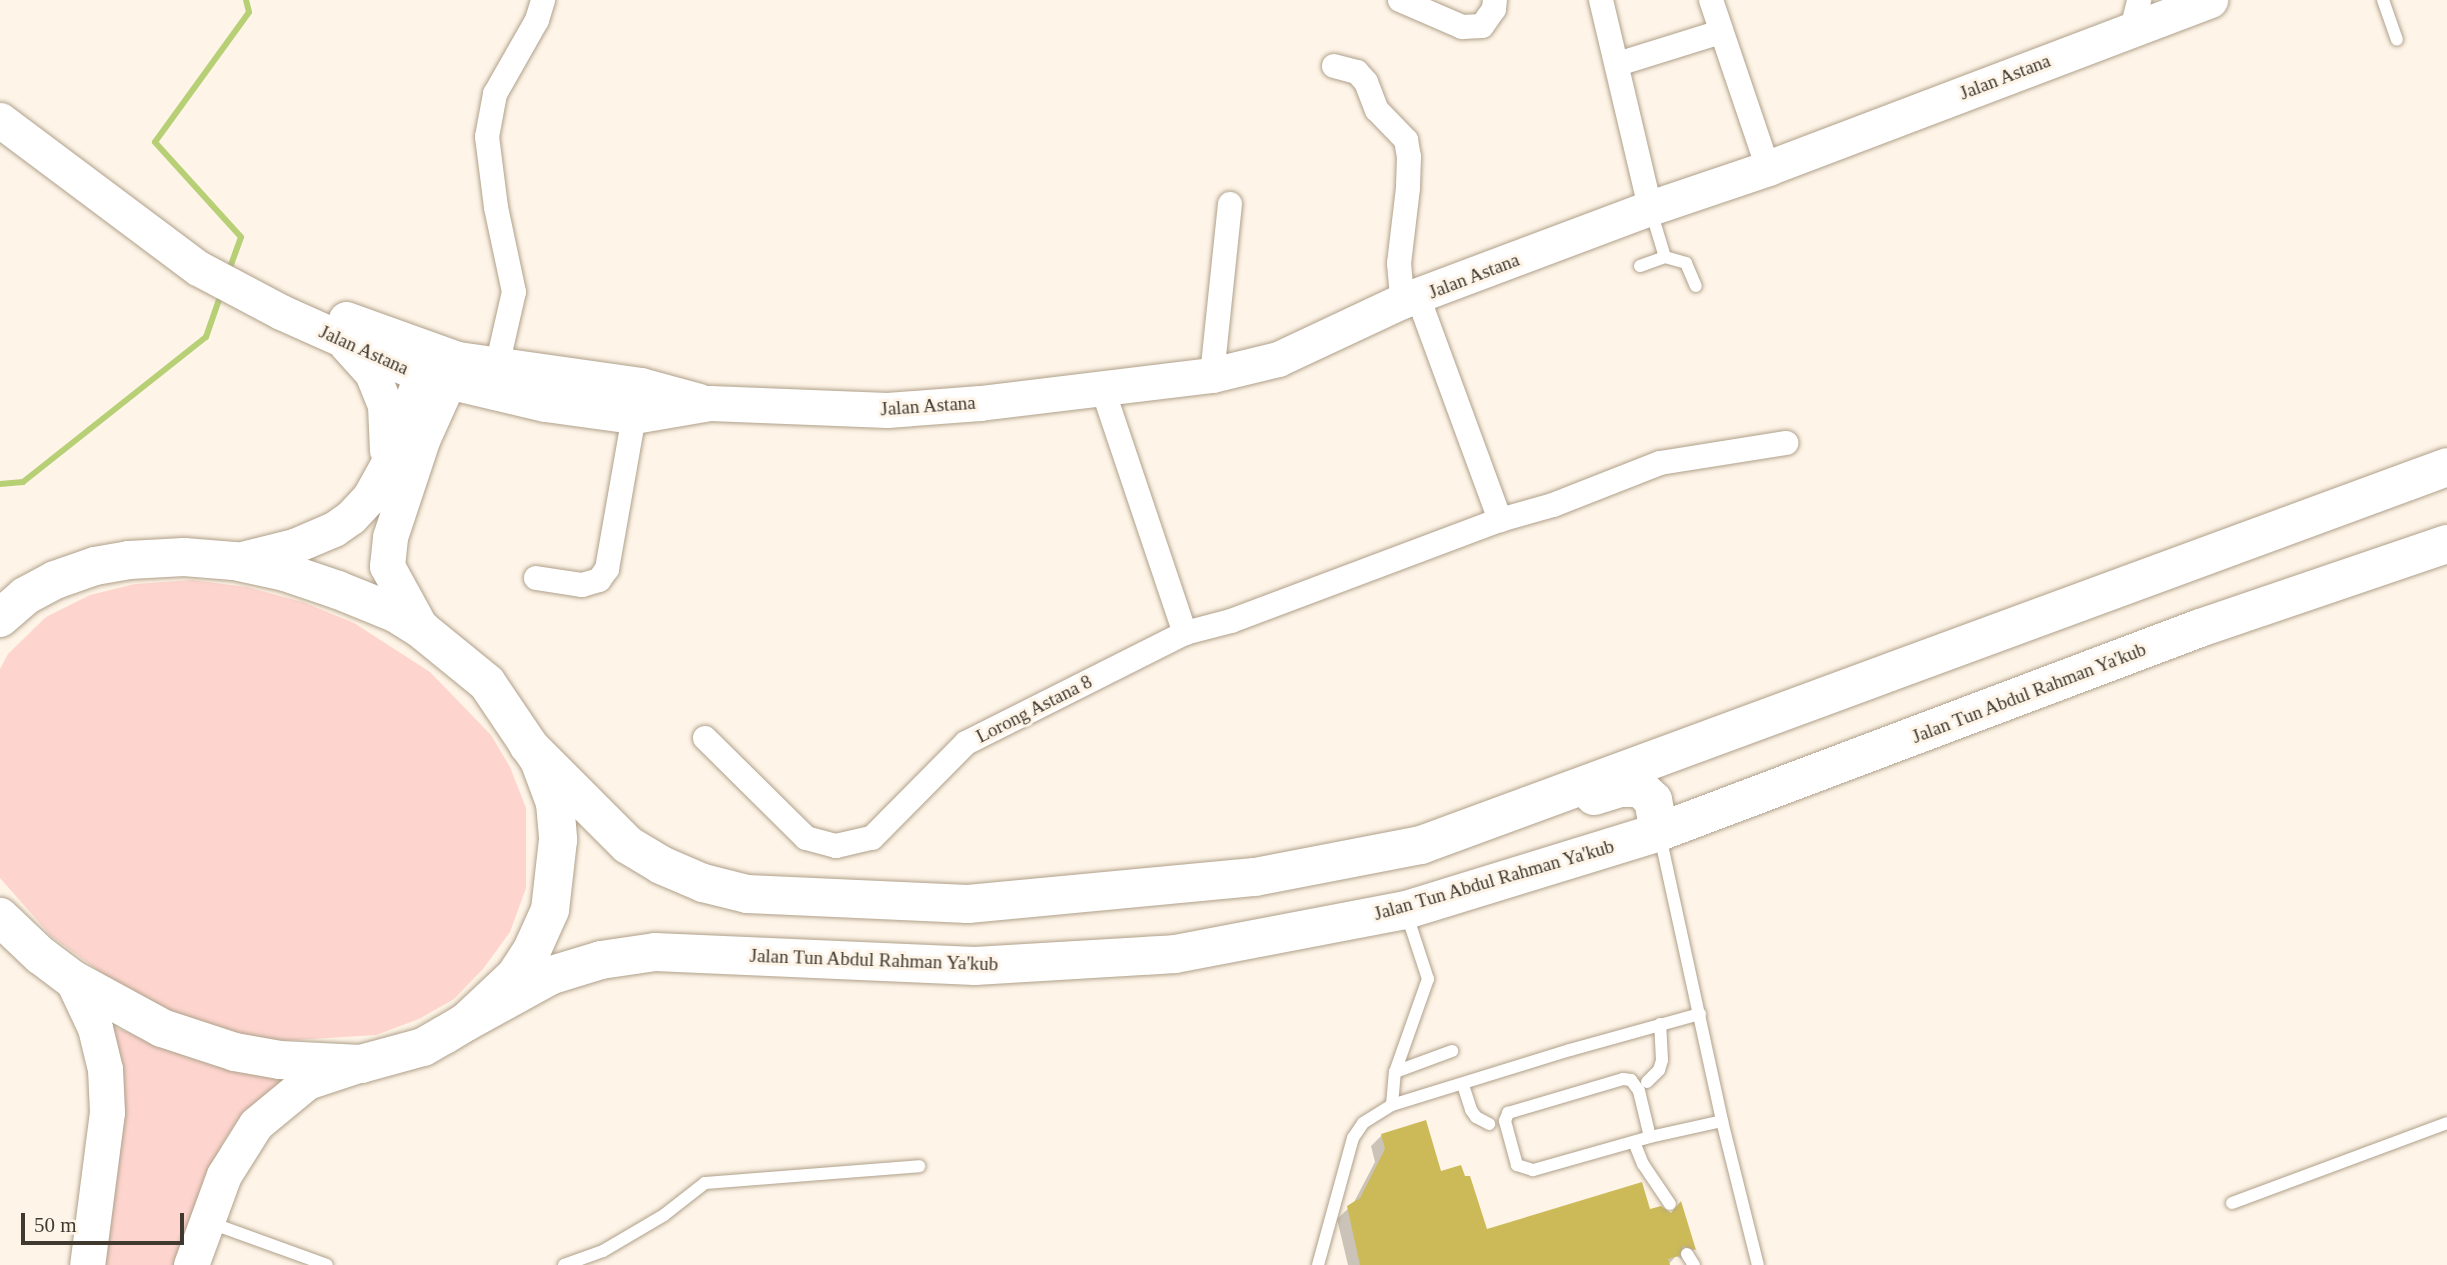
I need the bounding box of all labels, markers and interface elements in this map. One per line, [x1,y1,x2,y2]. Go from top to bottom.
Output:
street label: Jalan Astana [1956,49,2054,105]
street label: Jalan Astana [1425,248,1523,304]
street label: Jalan Astana [315,320,413,380]
street label: Jalan Astana [879,391,977,421]
street label: Jalan Tun Abdul Rahman Ya'kub [1908,637,2150,749]
street label: Lorong Astana 8 [972,670,1096,748]
street label: Jalan Tun Abdul Rahman Ya'kub [1370,834,1618,926]
street label: Jalan Tun Abdul Rahman Ya'kub [748,944,1000,976]
scale bar [24,1198,187,1242]
text: 50 m [34,1213,77,1237]

